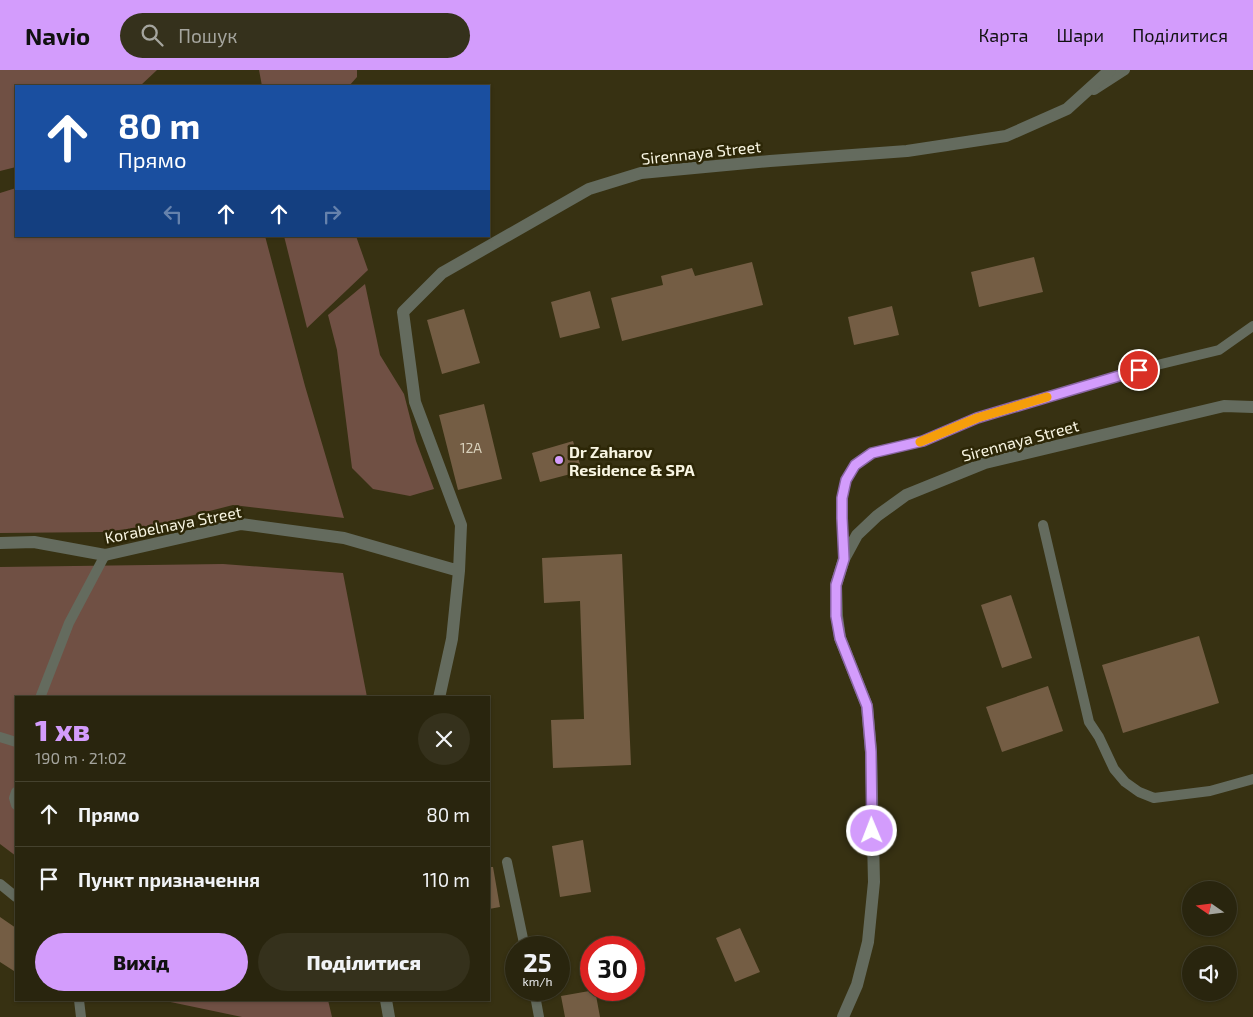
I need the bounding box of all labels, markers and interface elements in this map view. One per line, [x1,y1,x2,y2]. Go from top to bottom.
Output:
search box [120,13,470,58]
text: Navio [25,21,90,50]
icon: search [138,21,166,49]
text: Пошук [178,24,237,47]
text: Карта [978,24,1028,46]
text: Шари [1056,24,1104,46]
text: Поділитися [1132,24,1228,46]
text: 80 m [118,104,200,146]
icon: ahead [35,105,100,170]
street label: Sirennaya Street [640,136,762,168]
text: Прямо [118,146,186,172]
icon: left [159,200,187,228]
icon: ahead [212,200,240,228]
icon: ahead [265,200,293,228]
icon: right [318,200,346,228]
pin [1118,349,1160,391]
icon: arrive [1125,356,1153,384]
street label: Sirennaya Street [959,415,1081,465]
house number: 12А [460,439,482,456]
place label: Dr Zaharov Residence & SPA [569,442,695,479]
marker: Dr Zaharov Residence & SPA [553,454,565,466]
street label: Korabelnaya Street [103,501,243,547]
text: 1 хв [35,711,90,747]
button: close [418,713,470,765]
text: 190 m · 21:02 [35,748,126,767]
icon: ahead [35,800,63,828]
text: Прямо [78,803,140,826]
text: 80 m [426,803,470,826]
position arrow [845,804,897,856]
icon: arrive [35,865,63,893]
text: Пункт призначення [78,868,260,891]
text: 110 m [423,868,470,891]
north arrow [1182,881,1238,936]
map controls [1182,881,1237,1001]
button: Вихід [35,933,248,991]
button: Поділитися [258,933,470,991]
speed limit sign: 30 [580,936,645,1001]
button: sound [1182,946,1237,1001]
text: 25 [523,947,552,977]
text: km/h [523,974,552,988]

